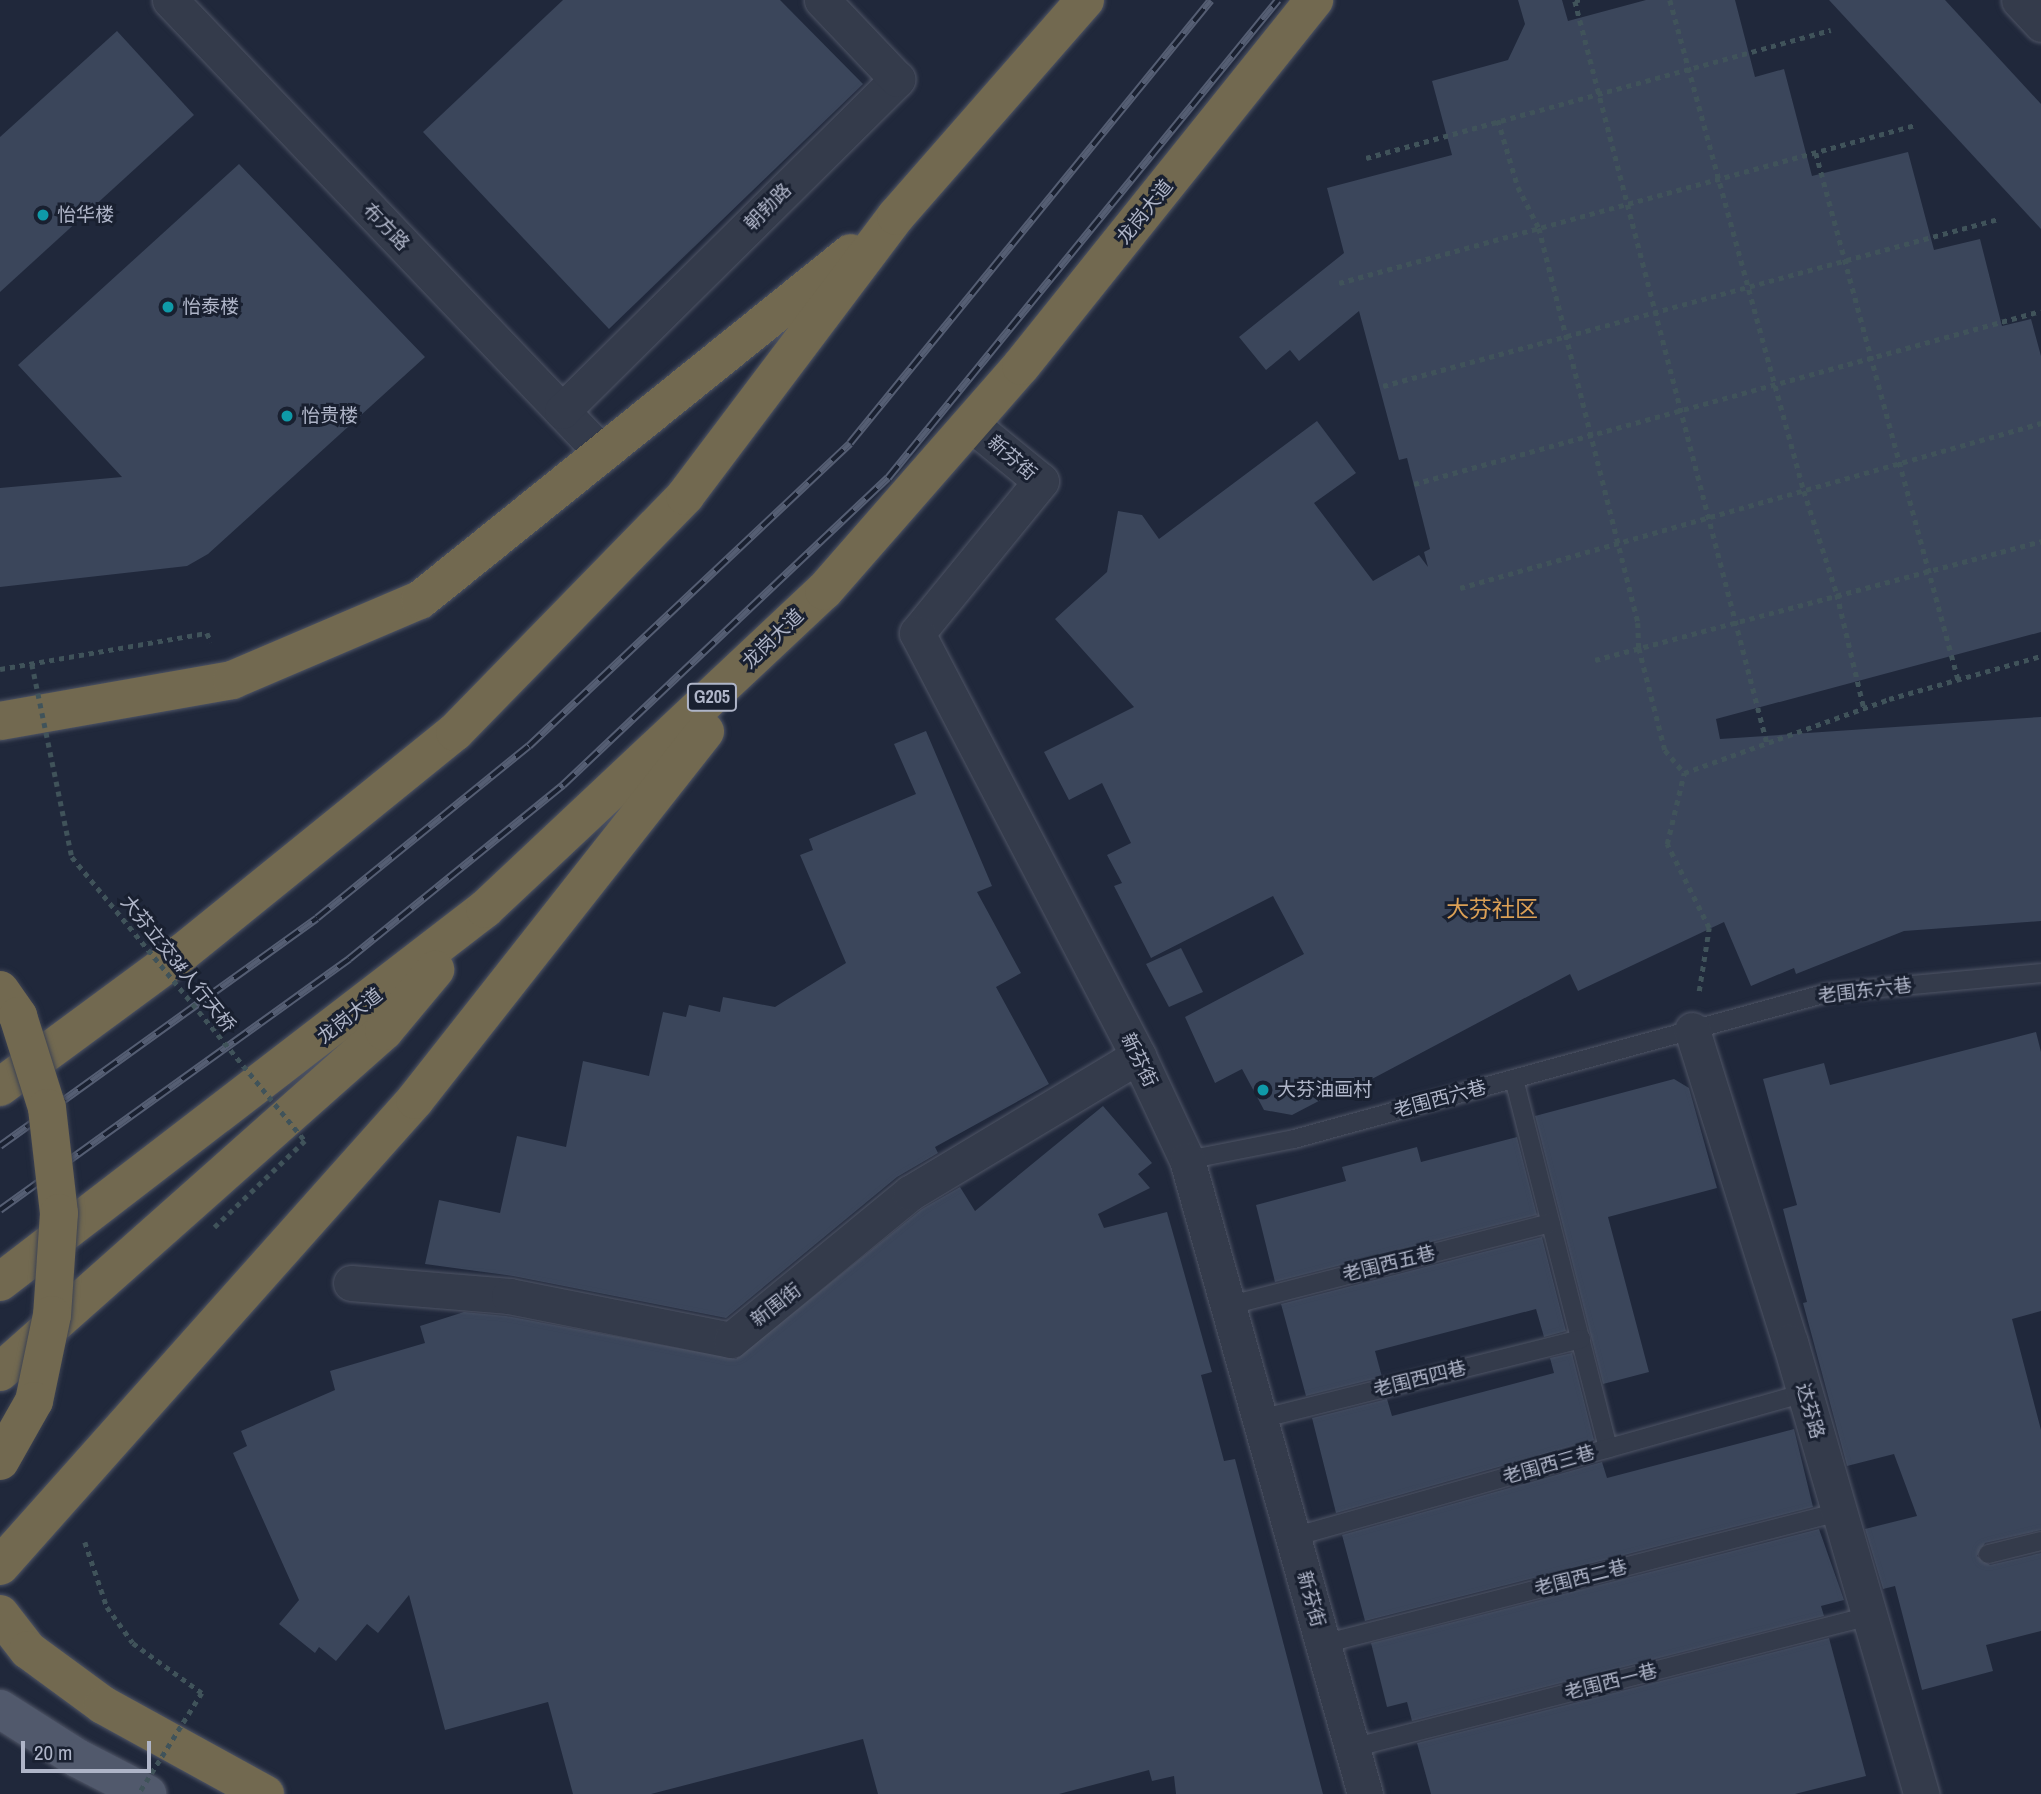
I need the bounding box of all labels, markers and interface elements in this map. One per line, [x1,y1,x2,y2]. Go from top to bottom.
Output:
street label: 龙岗大道 [1112,175,1178,249]
street label: 朝勃路 [740,179,796,235]
street label: 布方路 [358,199,414,255]
place label: 怡华楼 [57,204,114,226]
marker: 怡华楼 [35,207,51,223]
place label: 怡泰楼 [182,296,239,318]
marker: 怡泰楼 [160,299,176,315]
place label: 怡贵楼 [301,405,358,427]
marker: 怡贵楼 [279,408,295,424]
street label: 新芬街 [983,431,1041,485]
street label: 龙岗大道 [738,604,808,674]
road number: G205 [686,682,738,712]
street label: 大芬立交3#人行天桥 [116,891,240,1037]
district label: 大芬社区 [1446,895,1538,923]
street label: 老围东六巷 [1816,974,1914,1008]
street label: 龙岗大道 [313,984,387,1048]
street label: 新芬街 [1116,1029,1162,1091]
street label: 老围西六巷 [1391,1076,1489,1122]
place label: 大芬油画村 [1277,1079,1372,1101]
marker: 大芬油画村 [1255,1082,1271,1098]
street label: 老围西五巷 [1340,1241,1438,1287]
street label: 新围街 [747,1278,805,1332]
street label: 老围西四巷 [1371,1356,1469,1402]
street label: 达芬路 [1791,1380,1829,1442]
street label: 老围西三巷 [1500,1441,1598,1489]
street label: 老围西二巷 [1532,1555,1630,1601]
street label: 新芬街 [1292,1568,1330,1630]
street label: 老围西一巷 [1562,1659,1660,1705]
scale bar [24,1728,154,1772]
text: 20 m [34,1738,72,1767]

